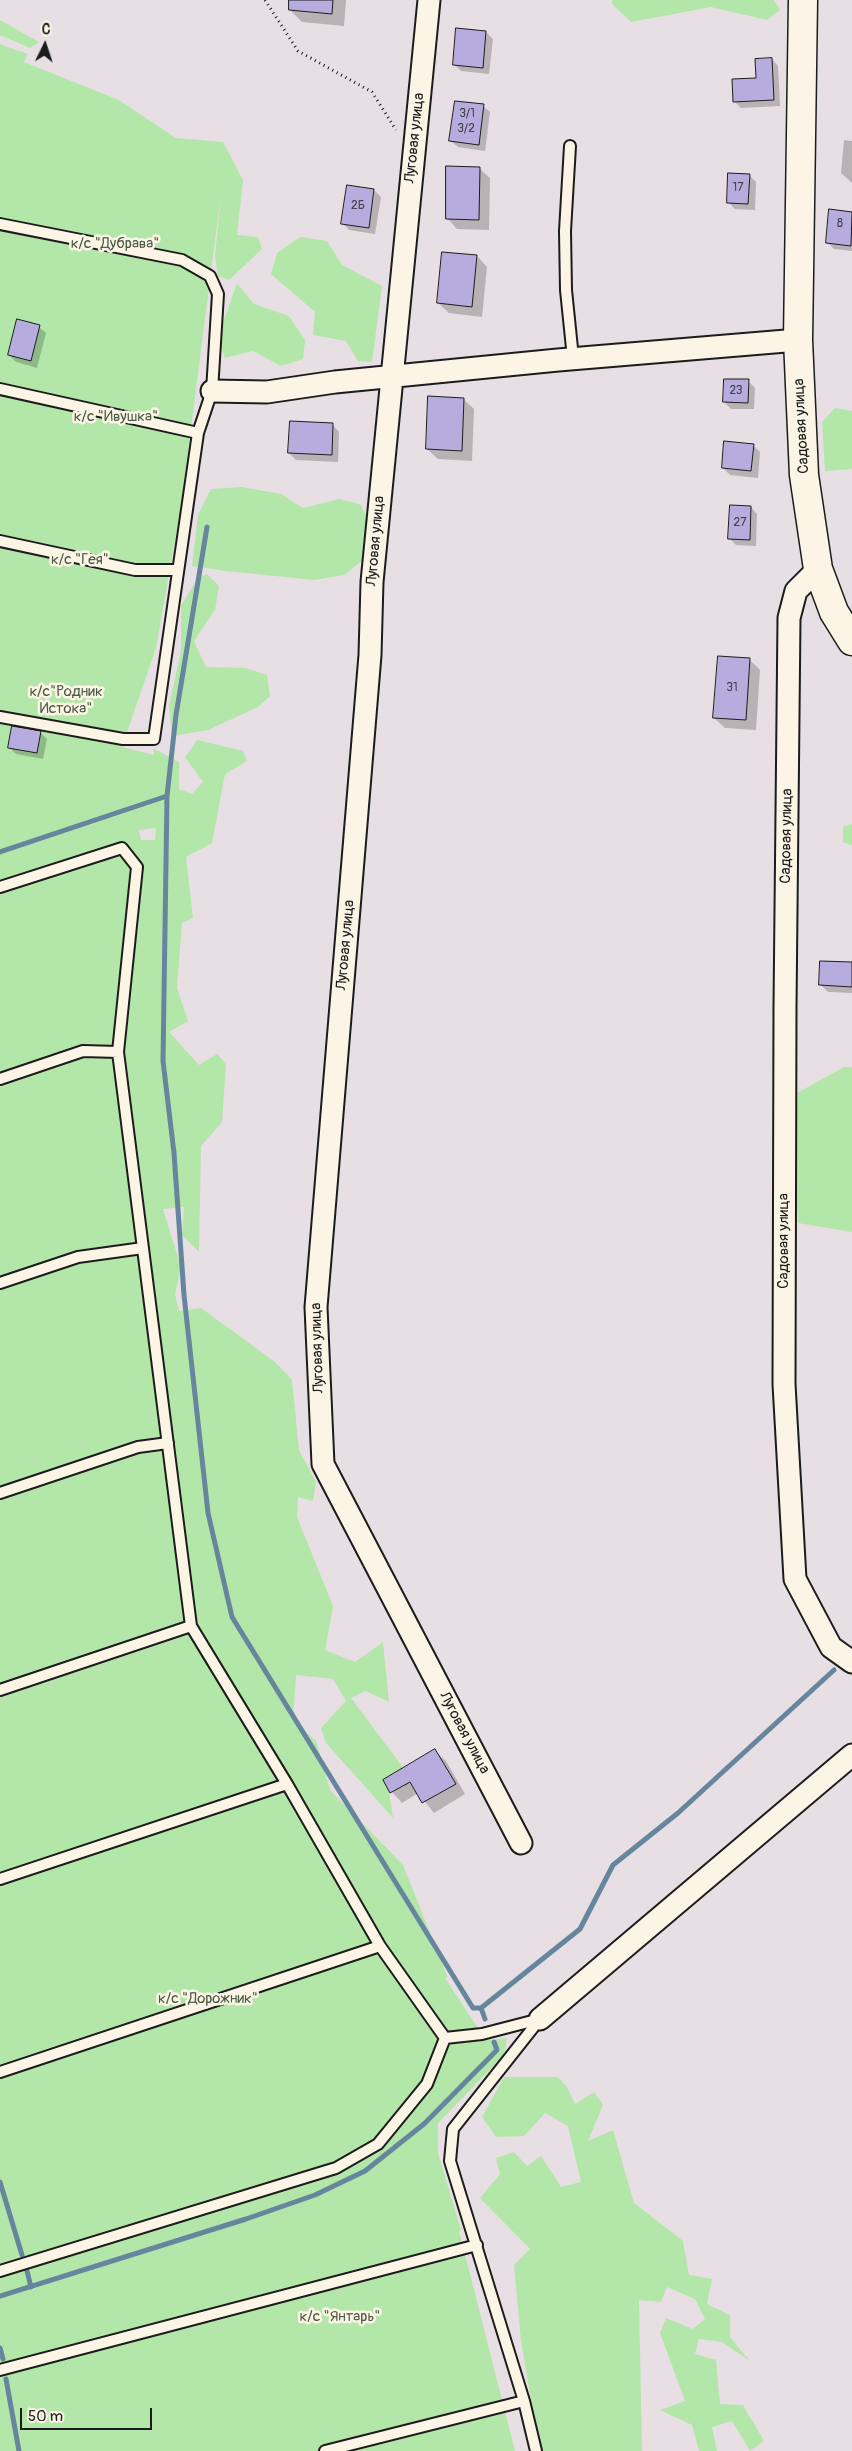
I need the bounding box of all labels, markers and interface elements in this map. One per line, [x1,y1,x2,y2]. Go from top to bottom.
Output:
north arrow [20,20,70,70]
text: С [41,21,51,38]
street label: Луговая улица [401,92,429,184]
house number: 3/1 [459,107,475,121]
house number: 3/2 [457,122,475,136]
house number: 17 [732,181,744,195]
house number: 2Б [351,199,365,213]
house number: 8 [837,217,843,231]
park label: к/с "Дубрава" [71,235,159,253]
street label: Садовая улица [791,378,813,474]
house number: 23 [729,384,743,398]
park label: к/с "Ивушка" [74,408,158,426]
street label: Луговая улица [363,495,389,587]
house number: 27 [733,516,747,530]
park label: к/с "Гея" [51,551,109,569]
house number: 31 [726,681,738,695]
park label: к/с"Родник Истока" [29,683,103,718]
street label: Садовая улица [777,788,797,884]
street label: Луговая улица [333,899,359,991]
street label: Садовая улица [775,1193,793,1289]
street label: Луговая улица [307,1302,329,1394]
street label: Луговая улица [435,1689,493,1777]
park label: к/с "Дорожник" [158,1990,258,2008]
park label: к/с "Янтарь" [300,2308,380,2326]
scale bar [22,2398,155,2430]
text: 50 m [28,2407,63,2426]

